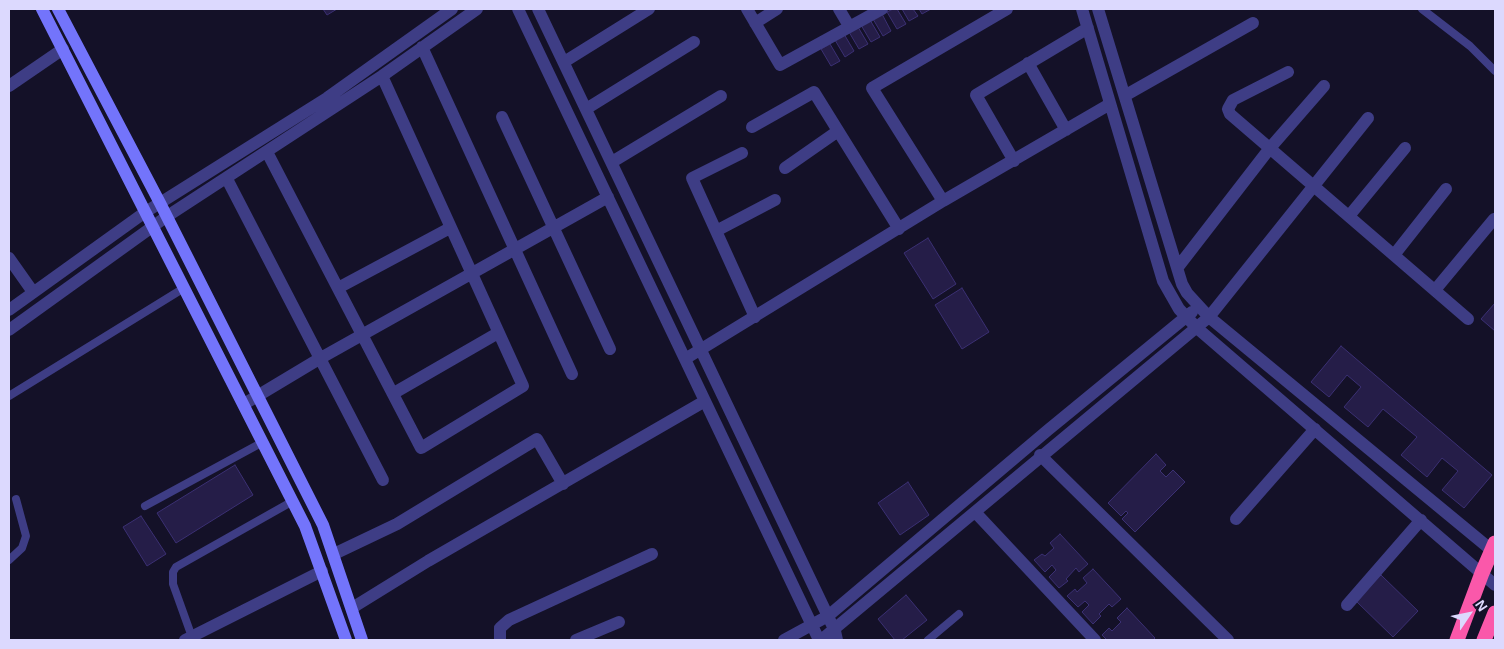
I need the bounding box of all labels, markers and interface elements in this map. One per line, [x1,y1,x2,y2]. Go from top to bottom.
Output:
north arrow [1444,589,1494,639]
text: N [1472,597,1491,614]

